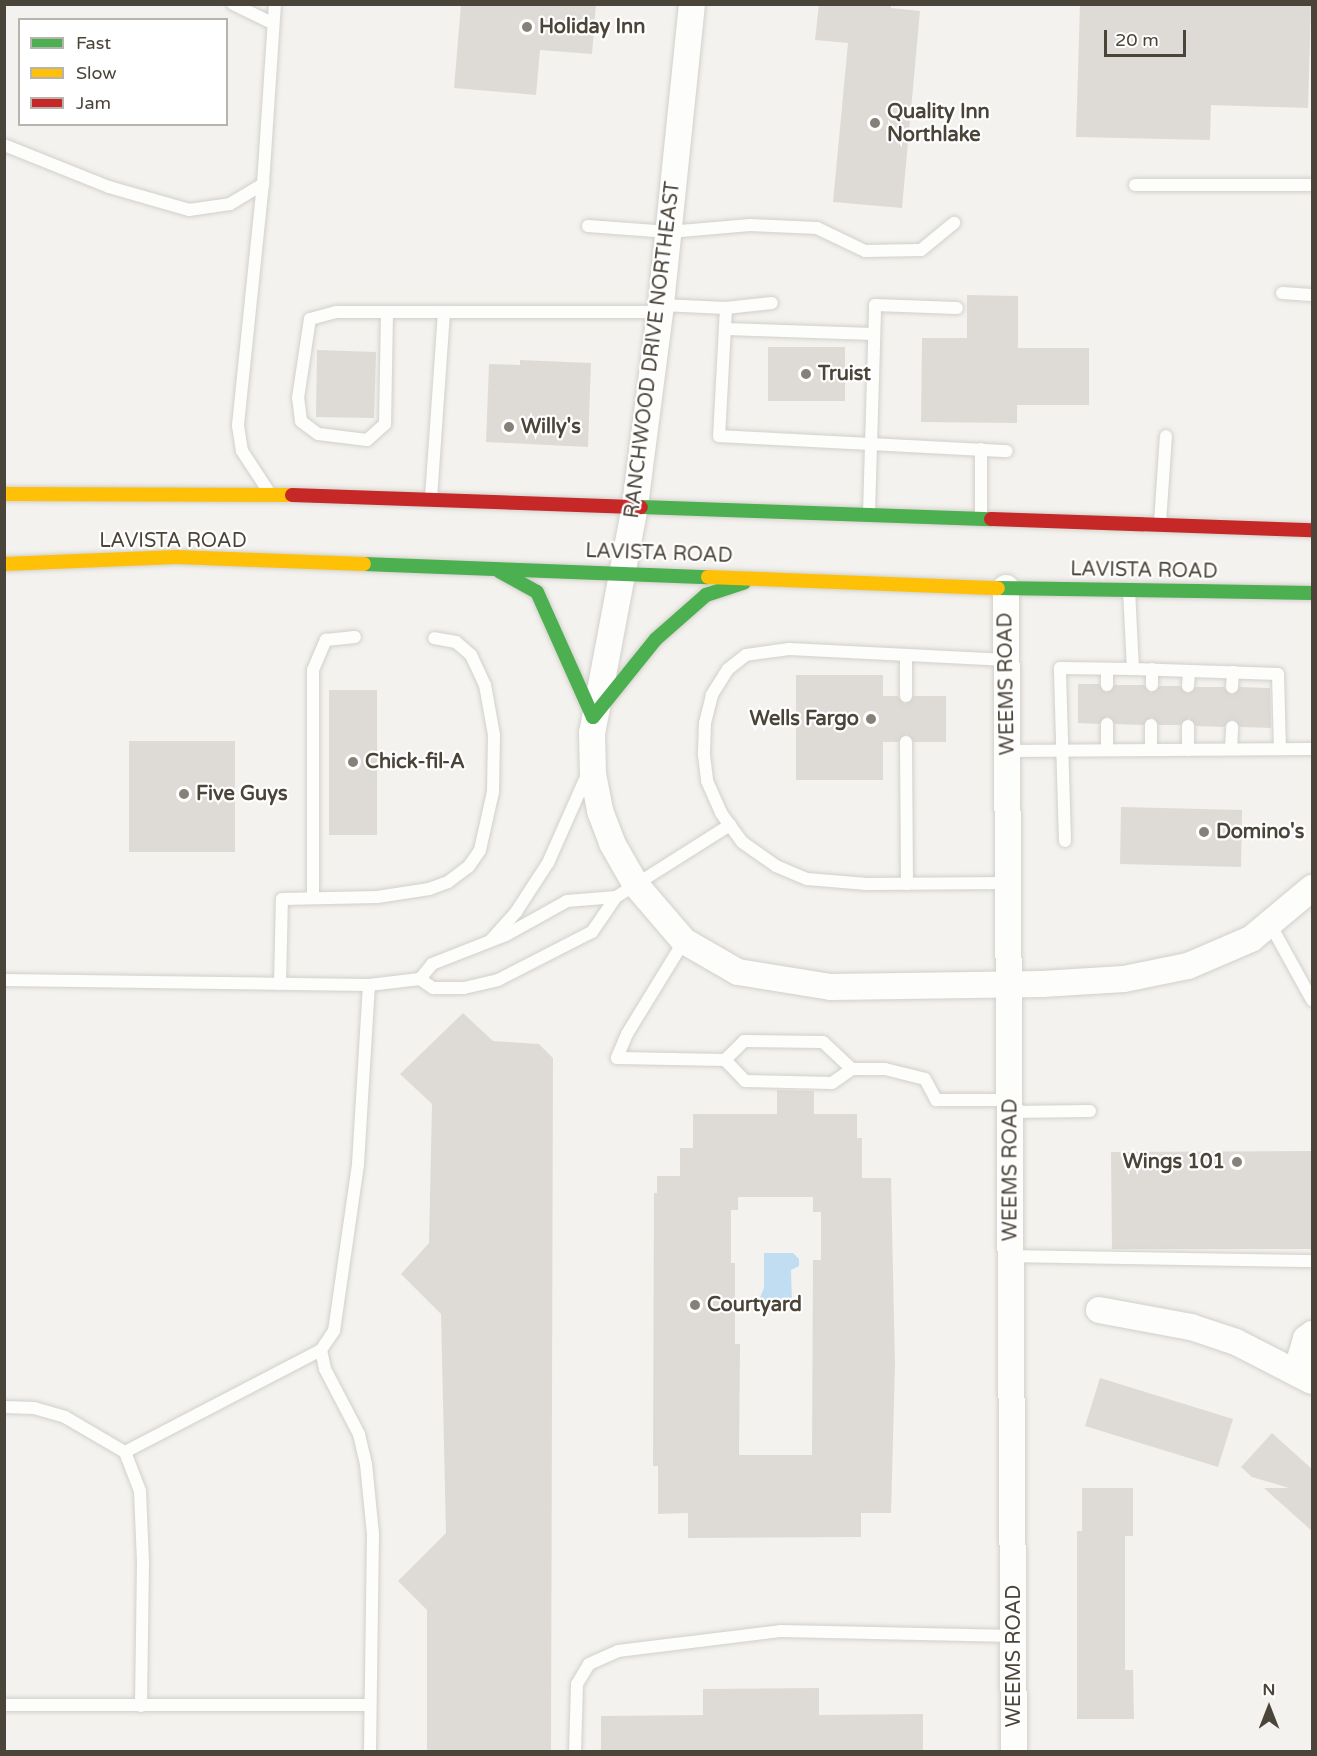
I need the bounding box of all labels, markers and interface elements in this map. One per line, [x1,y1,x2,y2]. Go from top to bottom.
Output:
place label: Holiday Inn [539,15,645,39]
legend [18,18,228,126]
scale bar [1107,18,1190,56]
marker: Holiday Inn [520,20,534,34]
text: 20 m [1115,29,1159,51]
text: Fast [76,32,111,54]
text: Slow [76,62,117,84]
text: Jam [76,92,111,114]
place label: Quality Inn Northlake [887,100,990,147]
marker: Quality Inn Northlake [868,116,882,130]
street label: RANCHWOOD DRIVE NORTHEAST [620,180,686,520]
place label: Truist [818,362,871,386]
marker: Truist [799,367,813,381]
place label: Willy's [521,415,581,439]
marker: Willy's [502,420,516,434]
street label: LAVISTA ROAD [99,529,247,553]
street label: LAVISTA ROAD [585,539,733,569]
street label: LAVISTA ROAD [1070,558,1218,584]
street label: WEEMS ROAD [994,612,1020,756]
place label: Wells Fargo [750,707,859,731]
marker: Wells Fargo [864,712,878,726]
place label: Chick-fil-A [365,750,465,774]
marker: Chick-fil-A [346,755,360,769]
place label: Five Guys [196,782,288,806]
marker: Five Guys [177,787,191,801]
place label: Domino's [1216,820,1304,844]
marker: Domino's [1197,825,1211,839]
street label: WEEMS ROAD [999,1099,1023,1241]
place label: Wings 101 [1123,1150,1225,1174]
marker: Wings 101 [1230,1155,1244,1169]
place label: Courtyard [707,1293,802,1317]
marker: Courtyard [688,1298,702,1312]
street label: WEEMS ROAD [1002,1585,1026,1727]
north arrow [1239,1678,1299,1738]
text: N [1263,1680,1275,1700]

